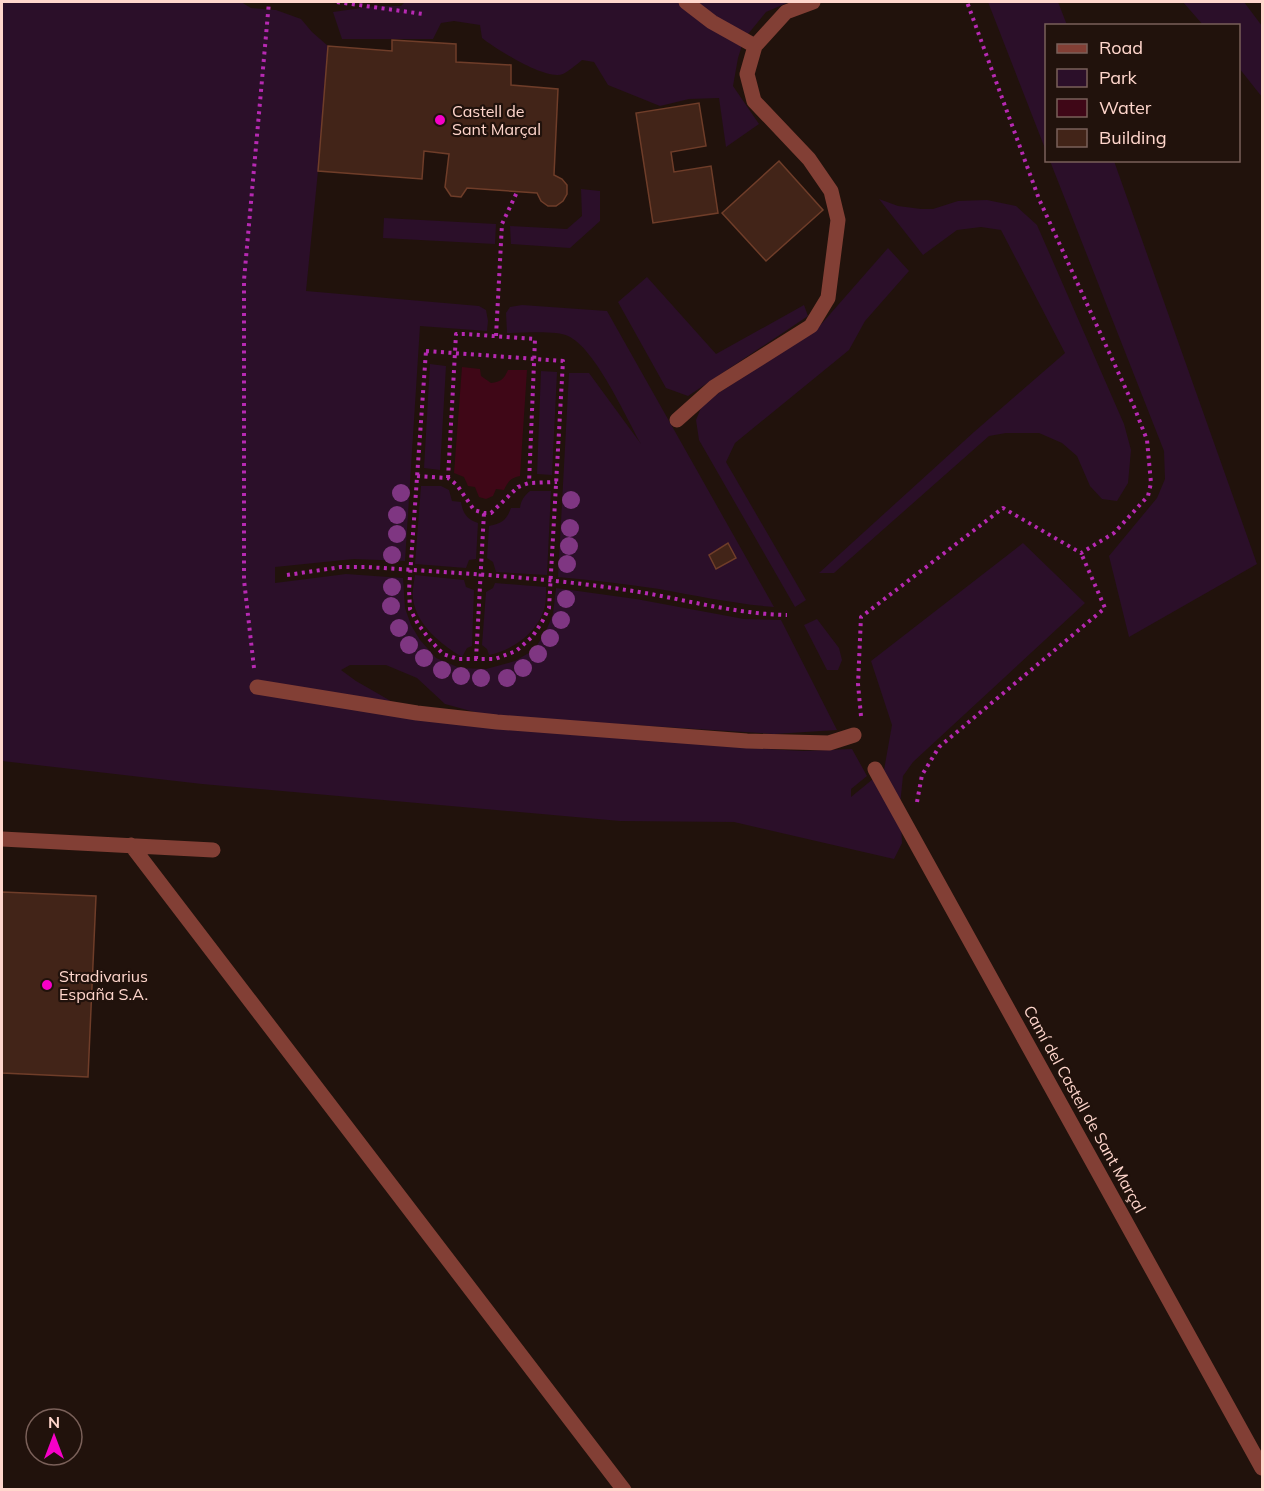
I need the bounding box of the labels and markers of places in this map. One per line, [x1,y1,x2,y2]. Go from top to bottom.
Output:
place label: Castell de Sant Marçal [452,101,541,139]
marker: Castell de Sant Marçal [433,113,447,127]
place label: Stradivarius España S.A. [59,966,148,1004]
marker: Stradivarius España S.A. [40,978,54,992]

